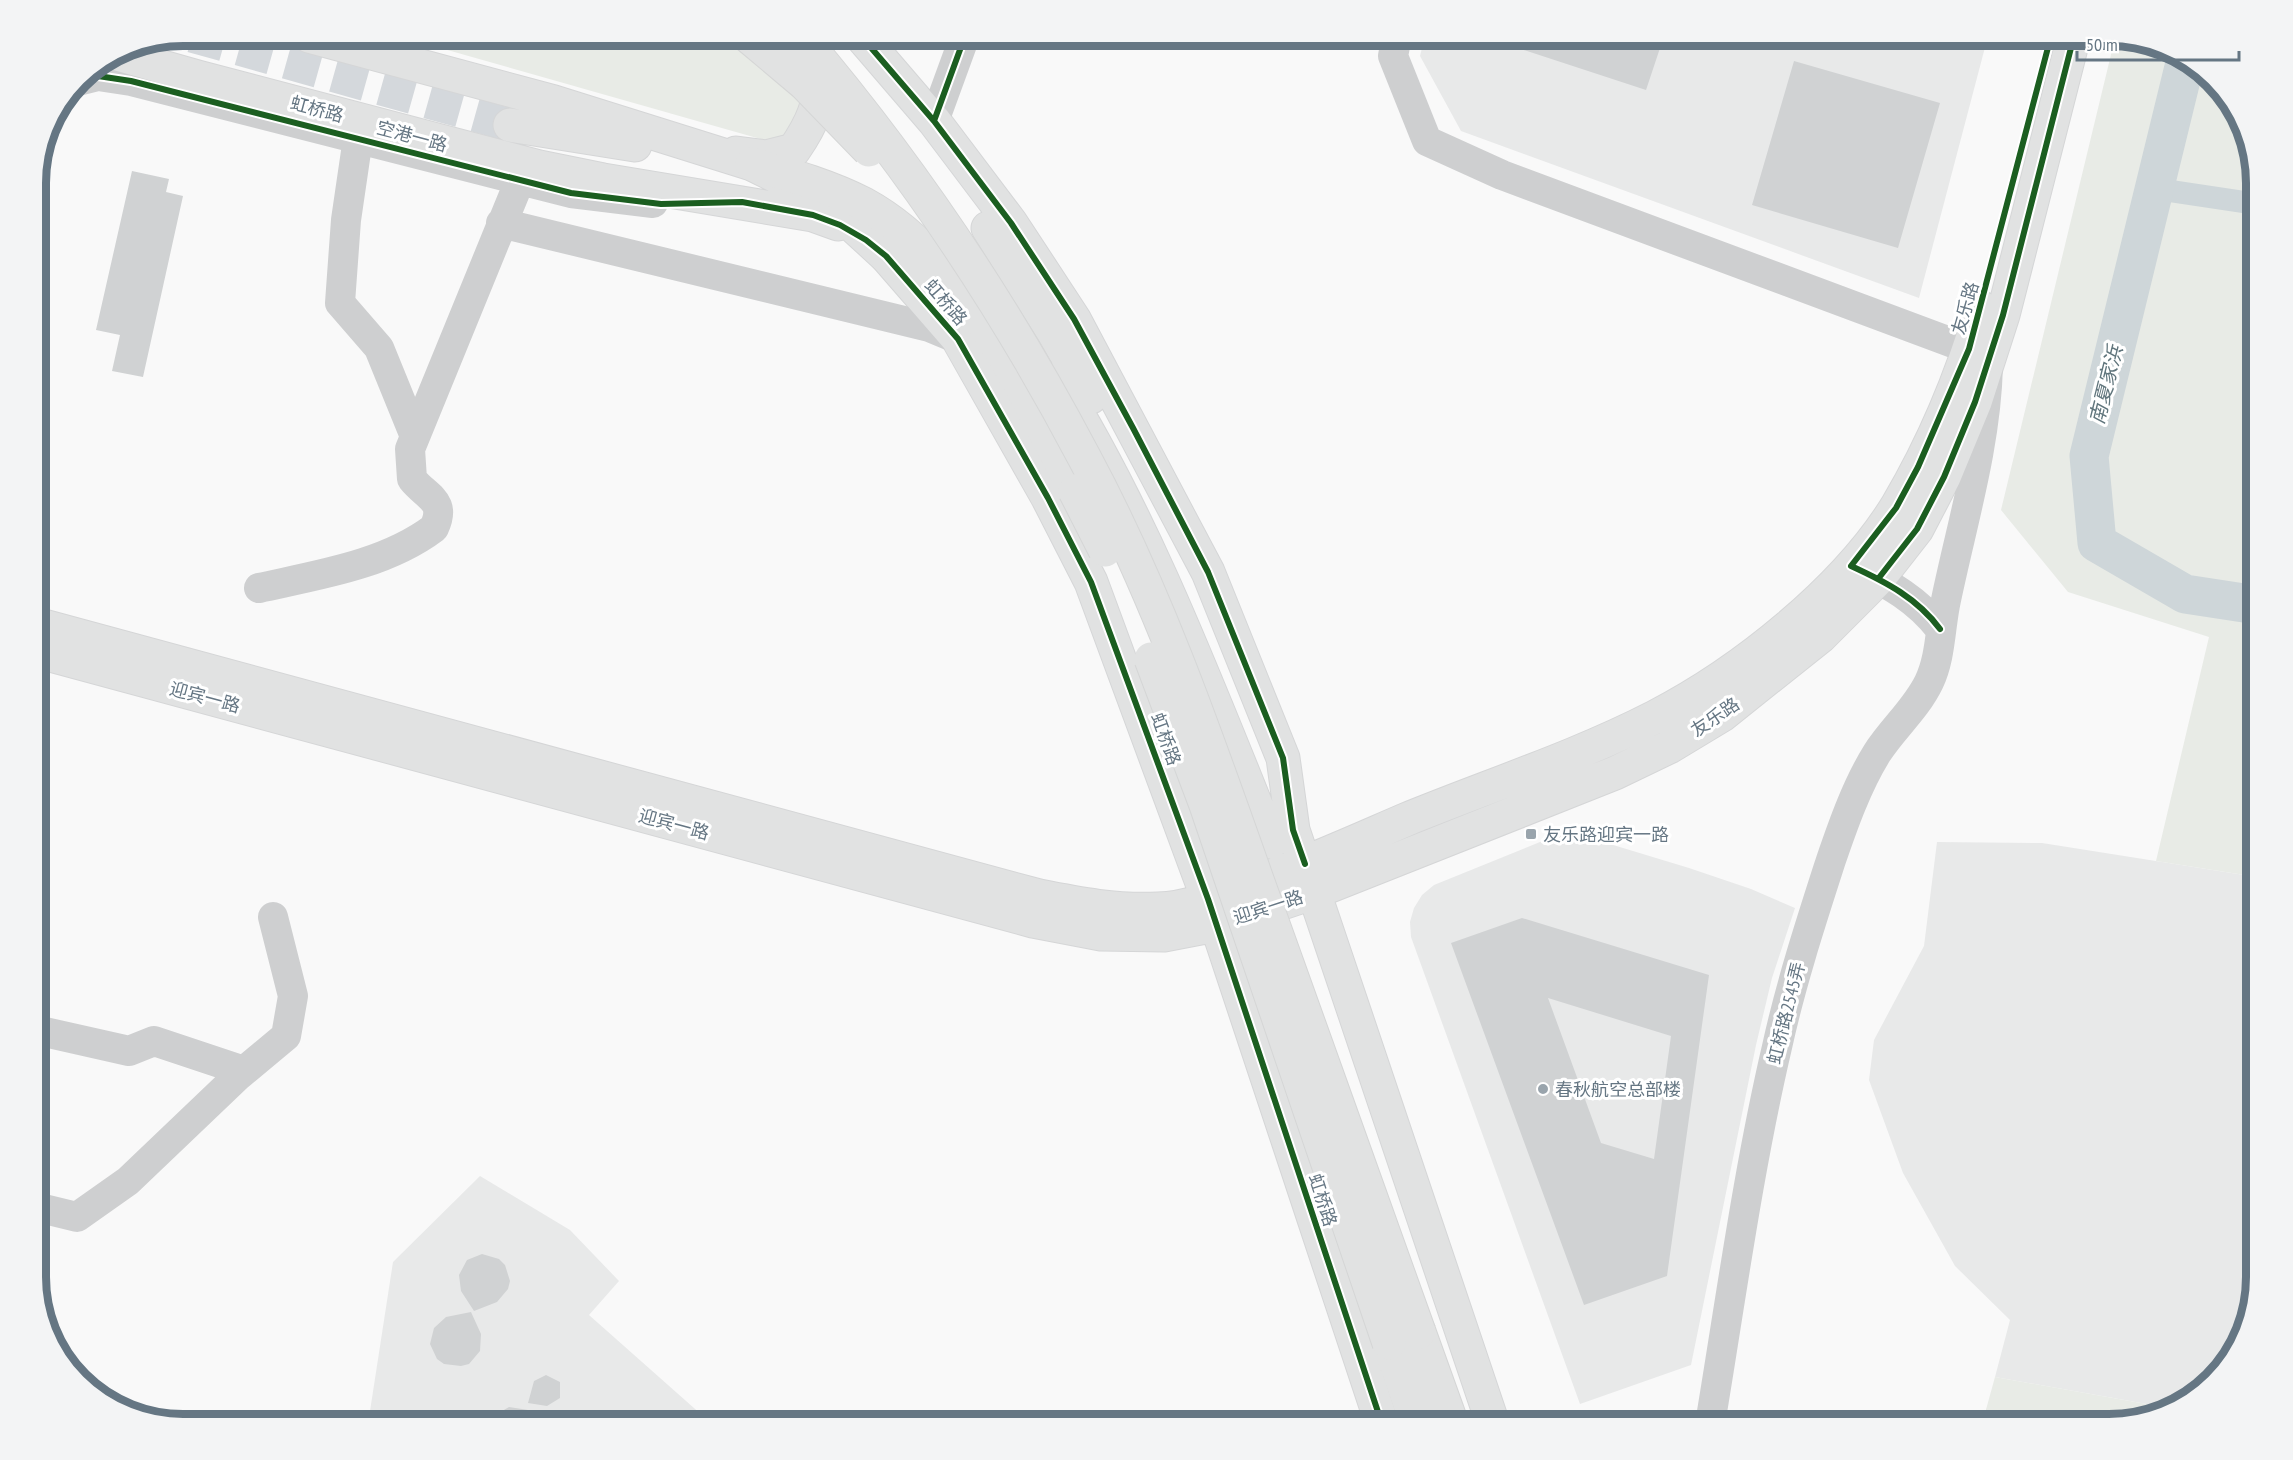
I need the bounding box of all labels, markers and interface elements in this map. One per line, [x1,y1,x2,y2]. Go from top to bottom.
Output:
scale bar [2077,24,2239,62]
text: 50 m [2086,33,2118,56]
street label: 虹桥路 [288,91,346,127]
street label: 空港一路 [374,116,450,156]
street label: 虹桥路 [920,274,972,330]
street label: 友乐路 [1947,279,1983,337]
water label: 南夏家浜 [2084,341,2129,427]
street label: 迎宾一路 [167,677,243,717]
street label: 友乐路 [1686,692,1744,742]
street label: 虹桥路 [1146,710,1186,768]
street label: 迎宾一路 [636,804,712,844]
place label: 友乐路迎宾一路 [1543,823,1669,846]
marker: 友乐路迎宾一路 [1524,827,1538,841]
street label: 迎宾一路 [1230,885,1306,929]
street label: 虹桥路2545弄 [1762,960,1810,1066]
place label: 春秋航空总部楼 [1555,1078,1681,1101]
marker: 春秋航空总部楼 [1536,1082,1550,1096]
street label: 虹桥路 [1304,1171,1342,1229]

